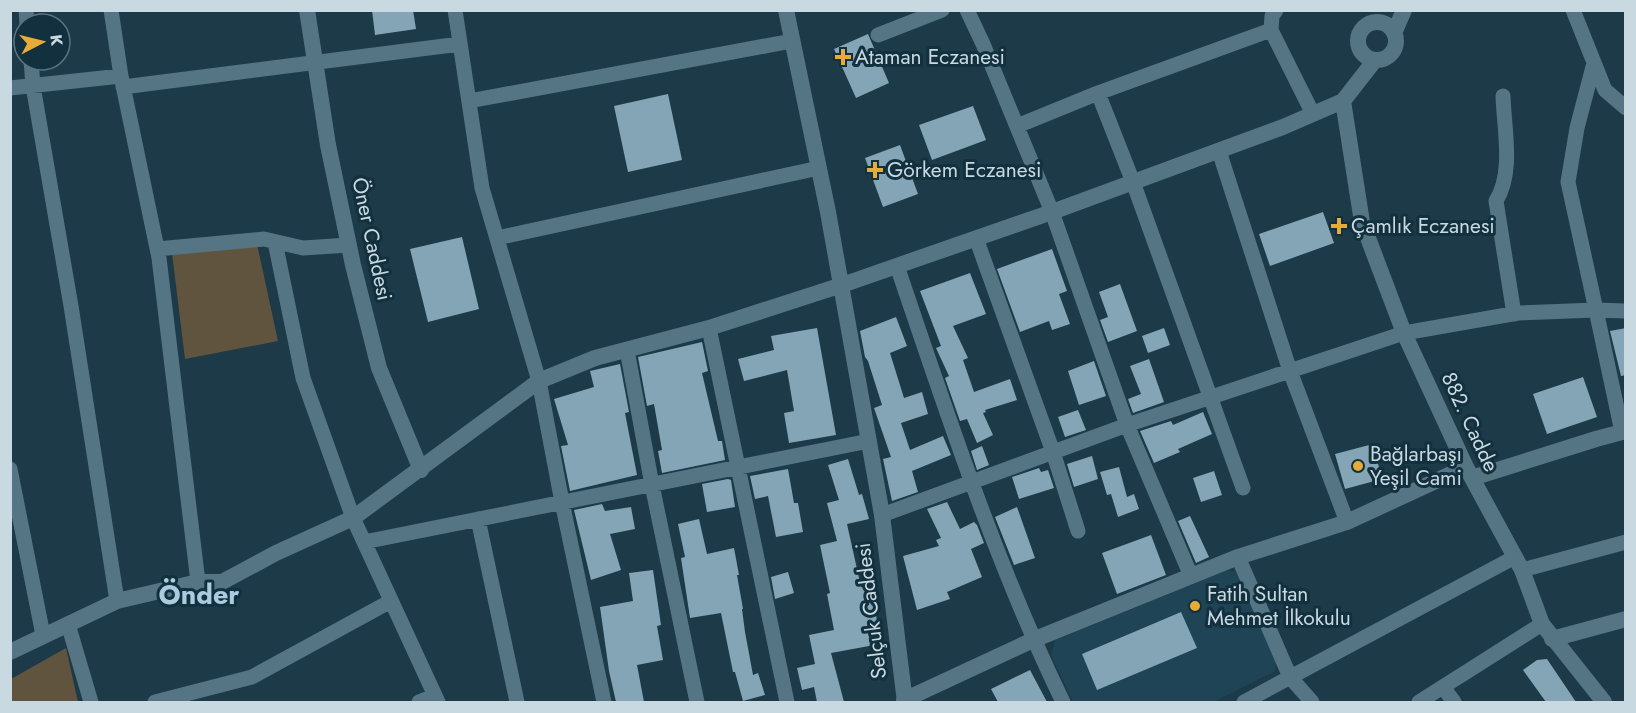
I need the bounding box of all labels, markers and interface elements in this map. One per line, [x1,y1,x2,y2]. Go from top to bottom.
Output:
north arrow [12,12,72,72]
text: K [44,33,69,48]
place label: Ataman Eczanesi [855,42,1005,72]
marker: Ataman Eczanesi [836,50,850,64]
place label: Görkem Eczanesi [887,155,1041,185]
marker: Görkem Eczanesi [868,163,882,177]
street label: Öner Caddesi [344,175,400,303]
place label: Çamlık Eczanesi [1351,211,1495,241]
marker: Çamlık Eczanesi [1332,219,1346,233]
street label: 882. Cadde [1434,367,1506,477]
place label: Bağlarbaşı Yeşil Cami [1370,439,1462,493]
marker: Bağlarbaşı Yeşil Cami [1351,459,1365,473]
street label: Selçuk Caddesi [848,541,894,681]
district label: Önder [159,575,239,614]
place label: Fatih Sultan Mehmet İlkokulu [1207,579,1351,633]
marker: Fatih Sultan Mehmet İlkokulu [1188,599,1202,613]

